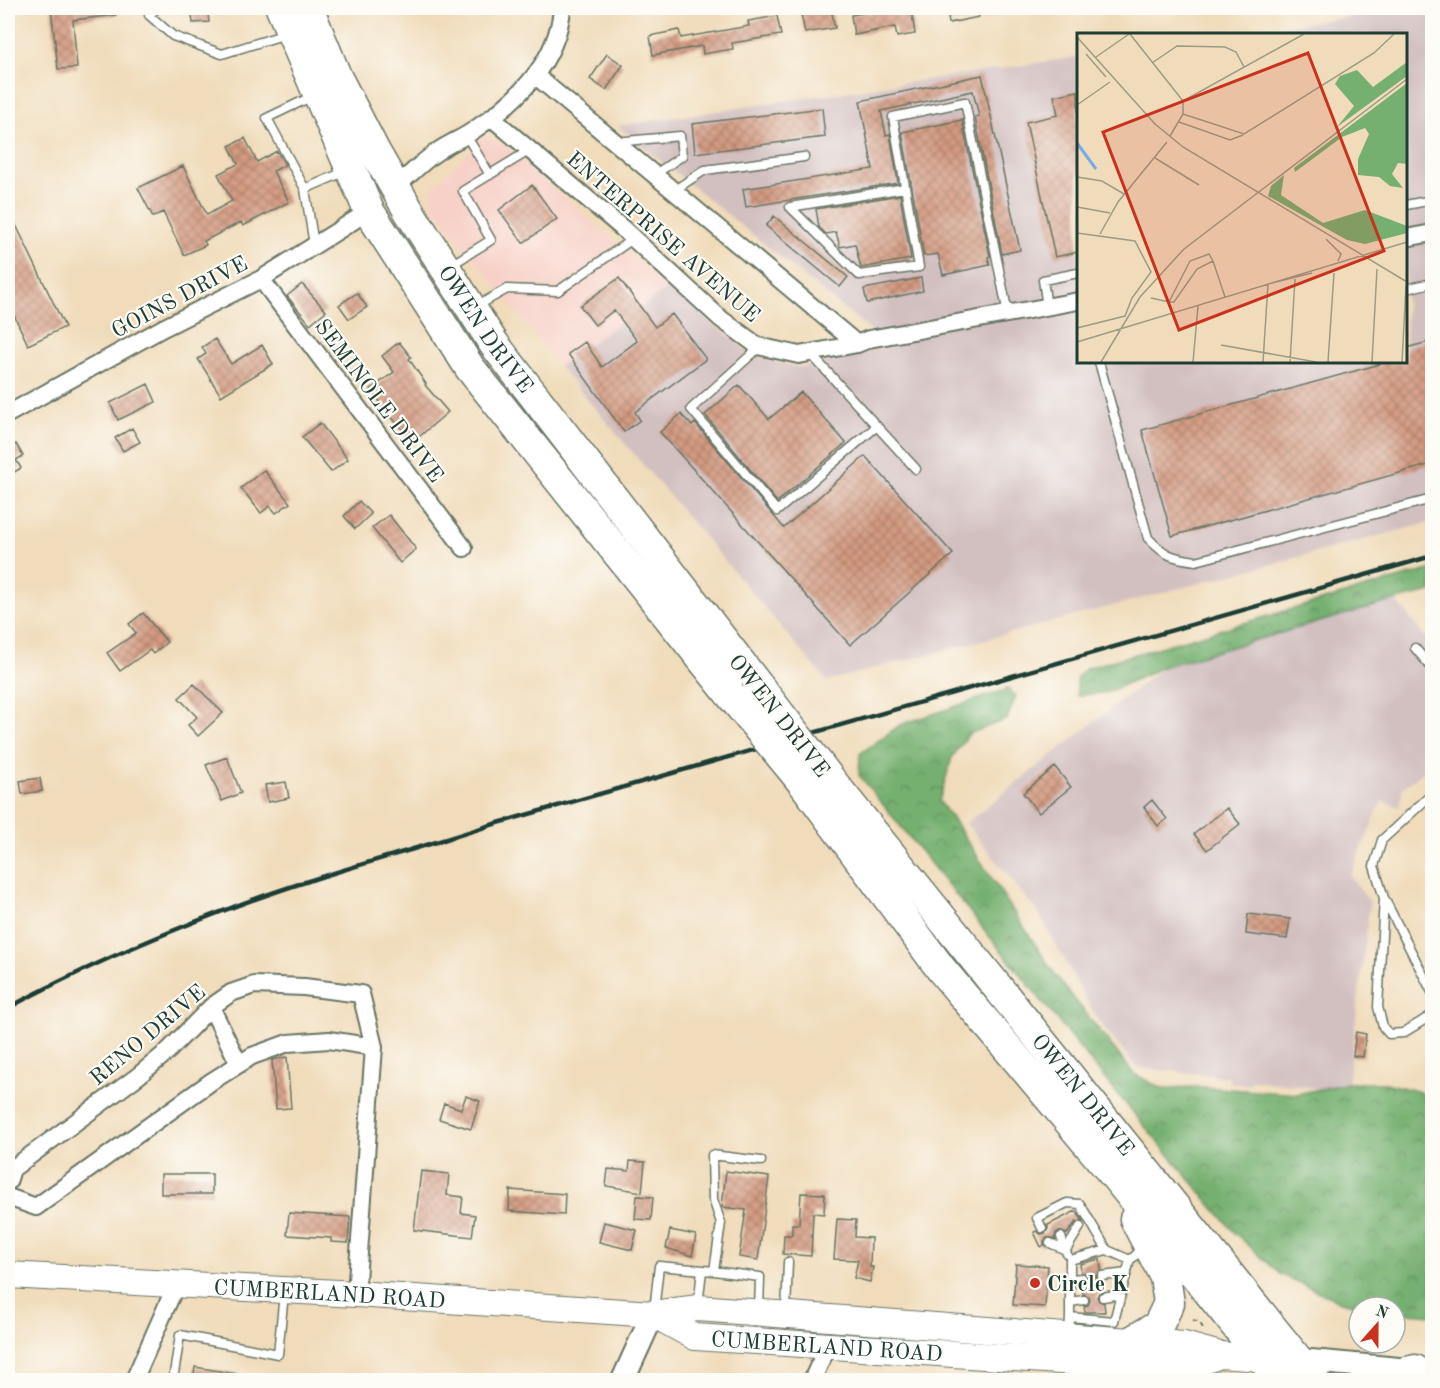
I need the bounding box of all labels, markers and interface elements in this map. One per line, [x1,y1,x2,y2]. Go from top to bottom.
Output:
inset map [1077,33,1407,363]
street label: ENTERPRISE AVENUE [562,148,763,327]
street label: GOINS DRIVE [108,253,252,343]
street label: OWEN DRIVE [434,262,536,398]
street label: SEMINOLE DRIVE [310,315,447,487]
street label: OWEN DRIVE [724,651,833,782]
street label: RENO DRIVE [86,981,210,1090]
street label: OWEN DRIVE [1027,1030,1138,1160]
place label: Circle K [1047,1274,1128,1296]
marker: Circle K [1028,1276,1042,1290]
street label: CUMBERLAND ROAD [213,1277,446,1313]
north arrow [1347,1295,1407,1355]
text: N [1373,1303,1391,1323]
street label: CUMBERLAND ROAD [710,1329,943,1366]

